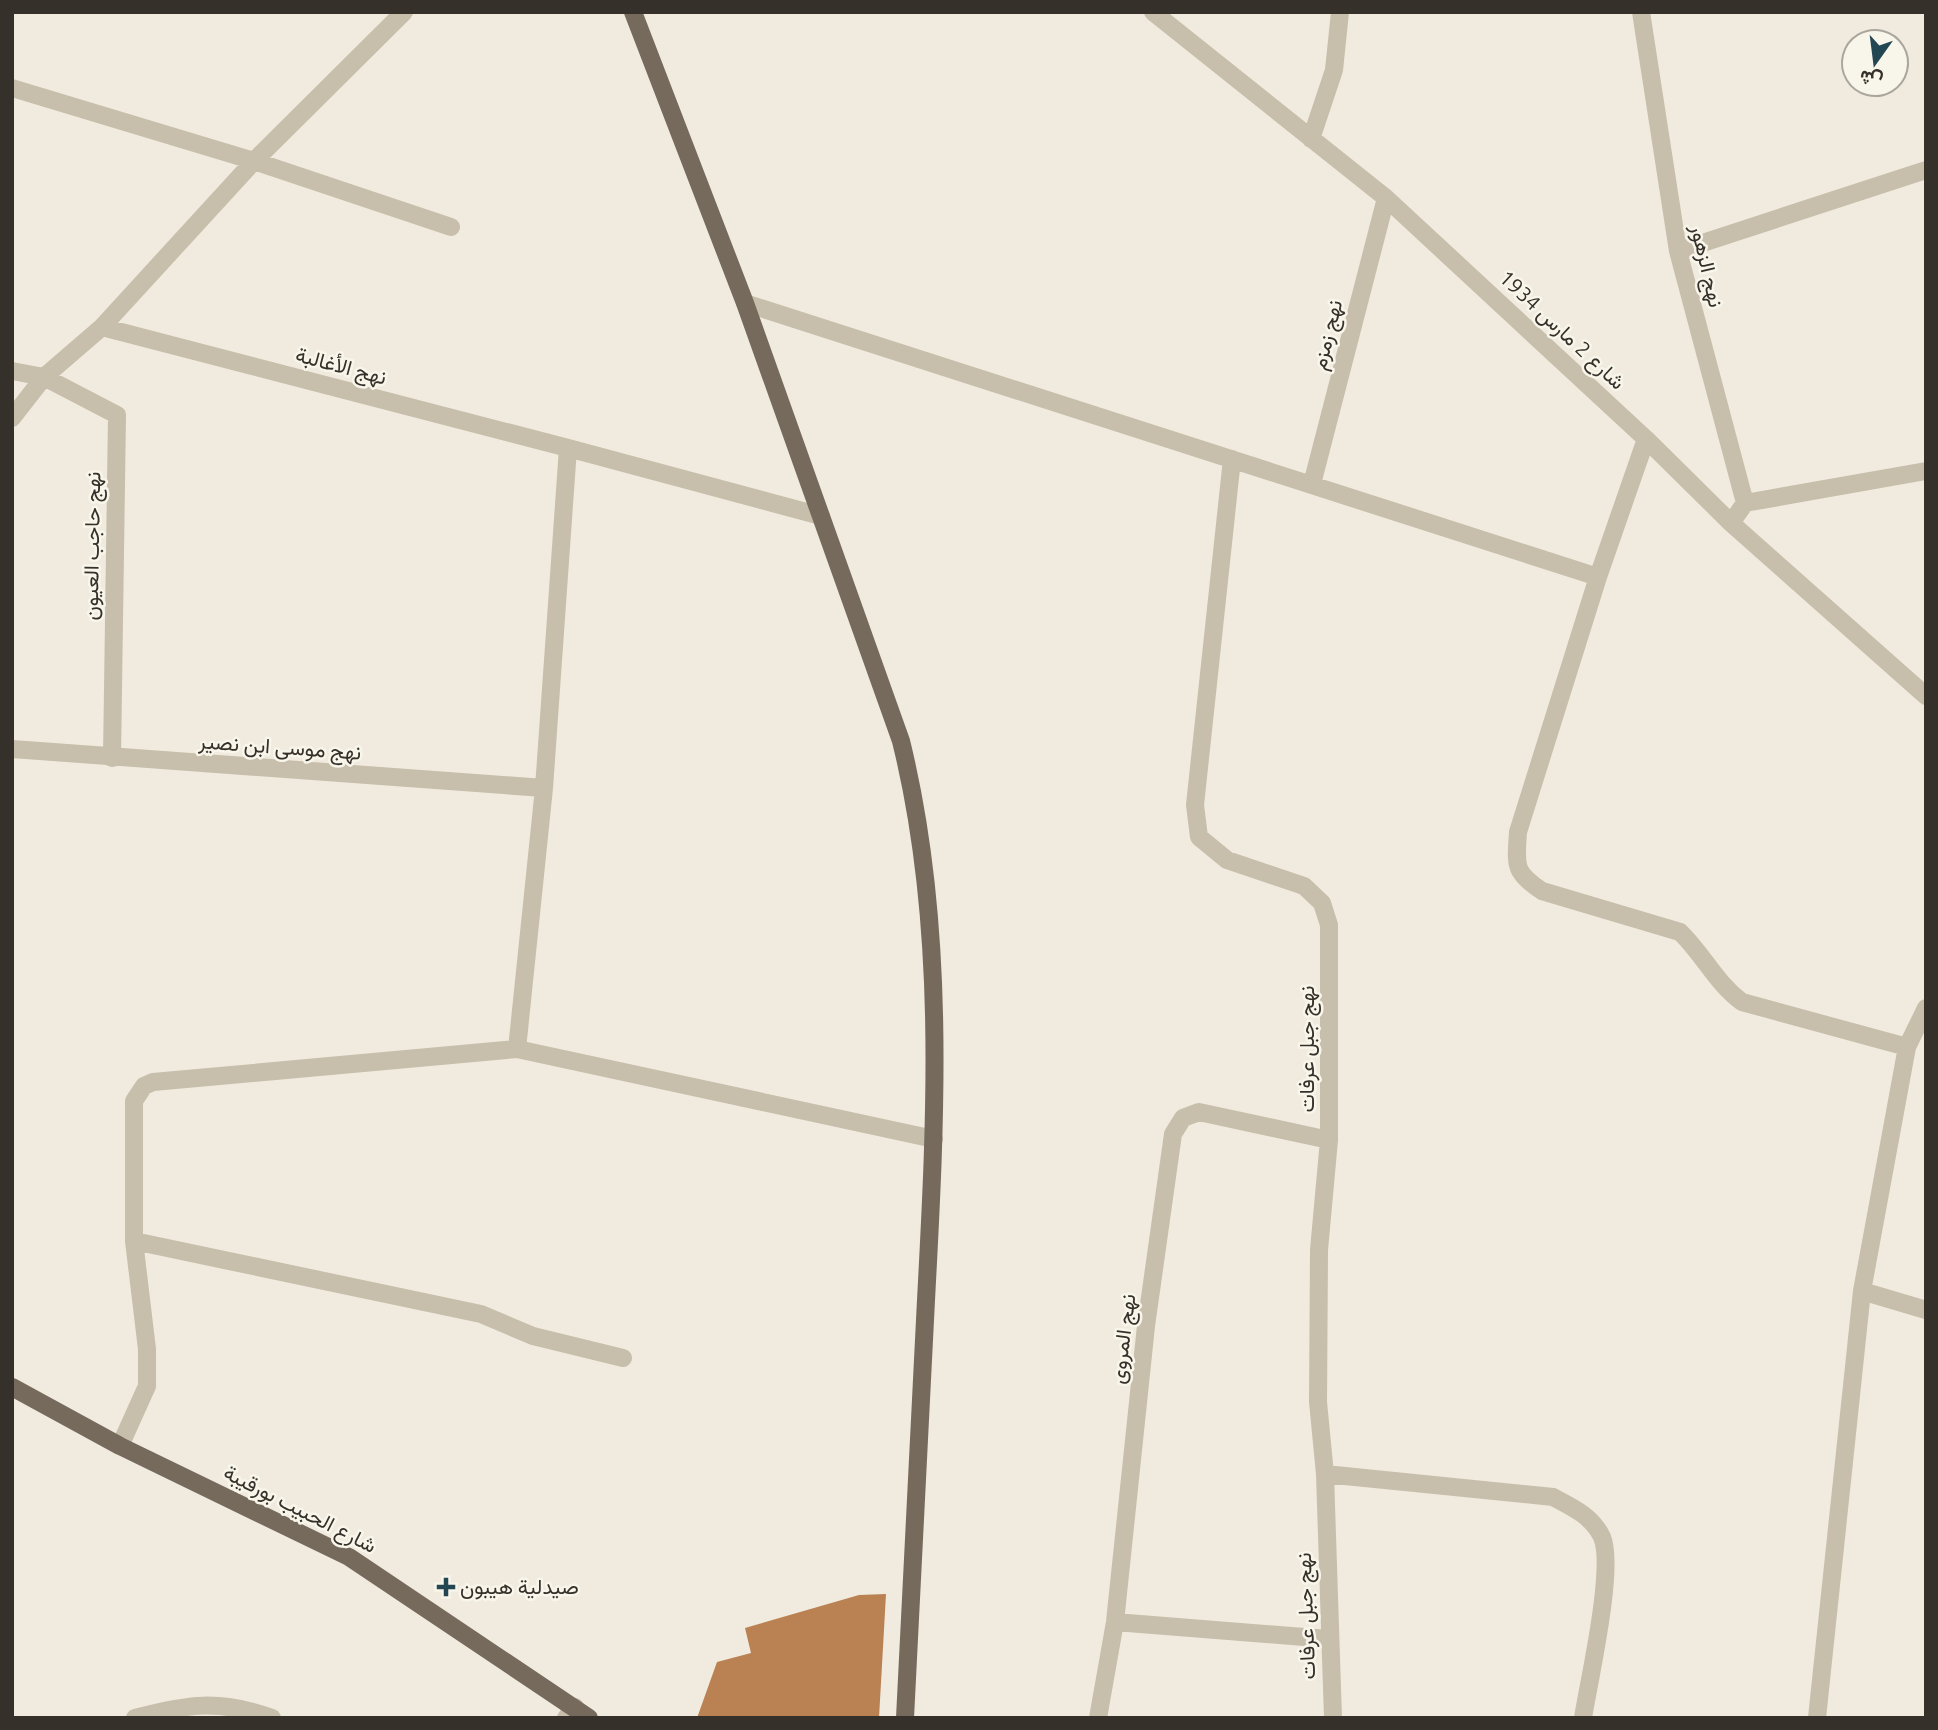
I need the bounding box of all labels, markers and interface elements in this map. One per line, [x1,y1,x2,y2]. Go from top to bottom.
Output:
north arrow [1840,28,1910,98]
text: ش [1857,65,1885,93]
street label: نهج الزهور [1684,221,1729,310]
street label: شارع 2 مارس 1934 [1493,265,1630,396]
street label: نهج زمزم [1306,297,1349,373]
street label: نهج الأغالبة [292,341,389,392]
street label: نهج حاجب العيون [78,471,107,621]
street label: نهج موسى ابن نصير [197,728,362,767]
street label: نهج جبل عرفات [1294,985,1321,1113]
street label: نهج المروى [1105,1292,1142,1386]
street label: شارع الحبيب بورقيبة [219,1459,381,1560]
street label: نهج جبل عرفات [1291,1552,1322,1680]
place label: صيدلية هيبون [460,1574,579,1600]
marker: صيدلية هيبون [438,1579,454,1595]

